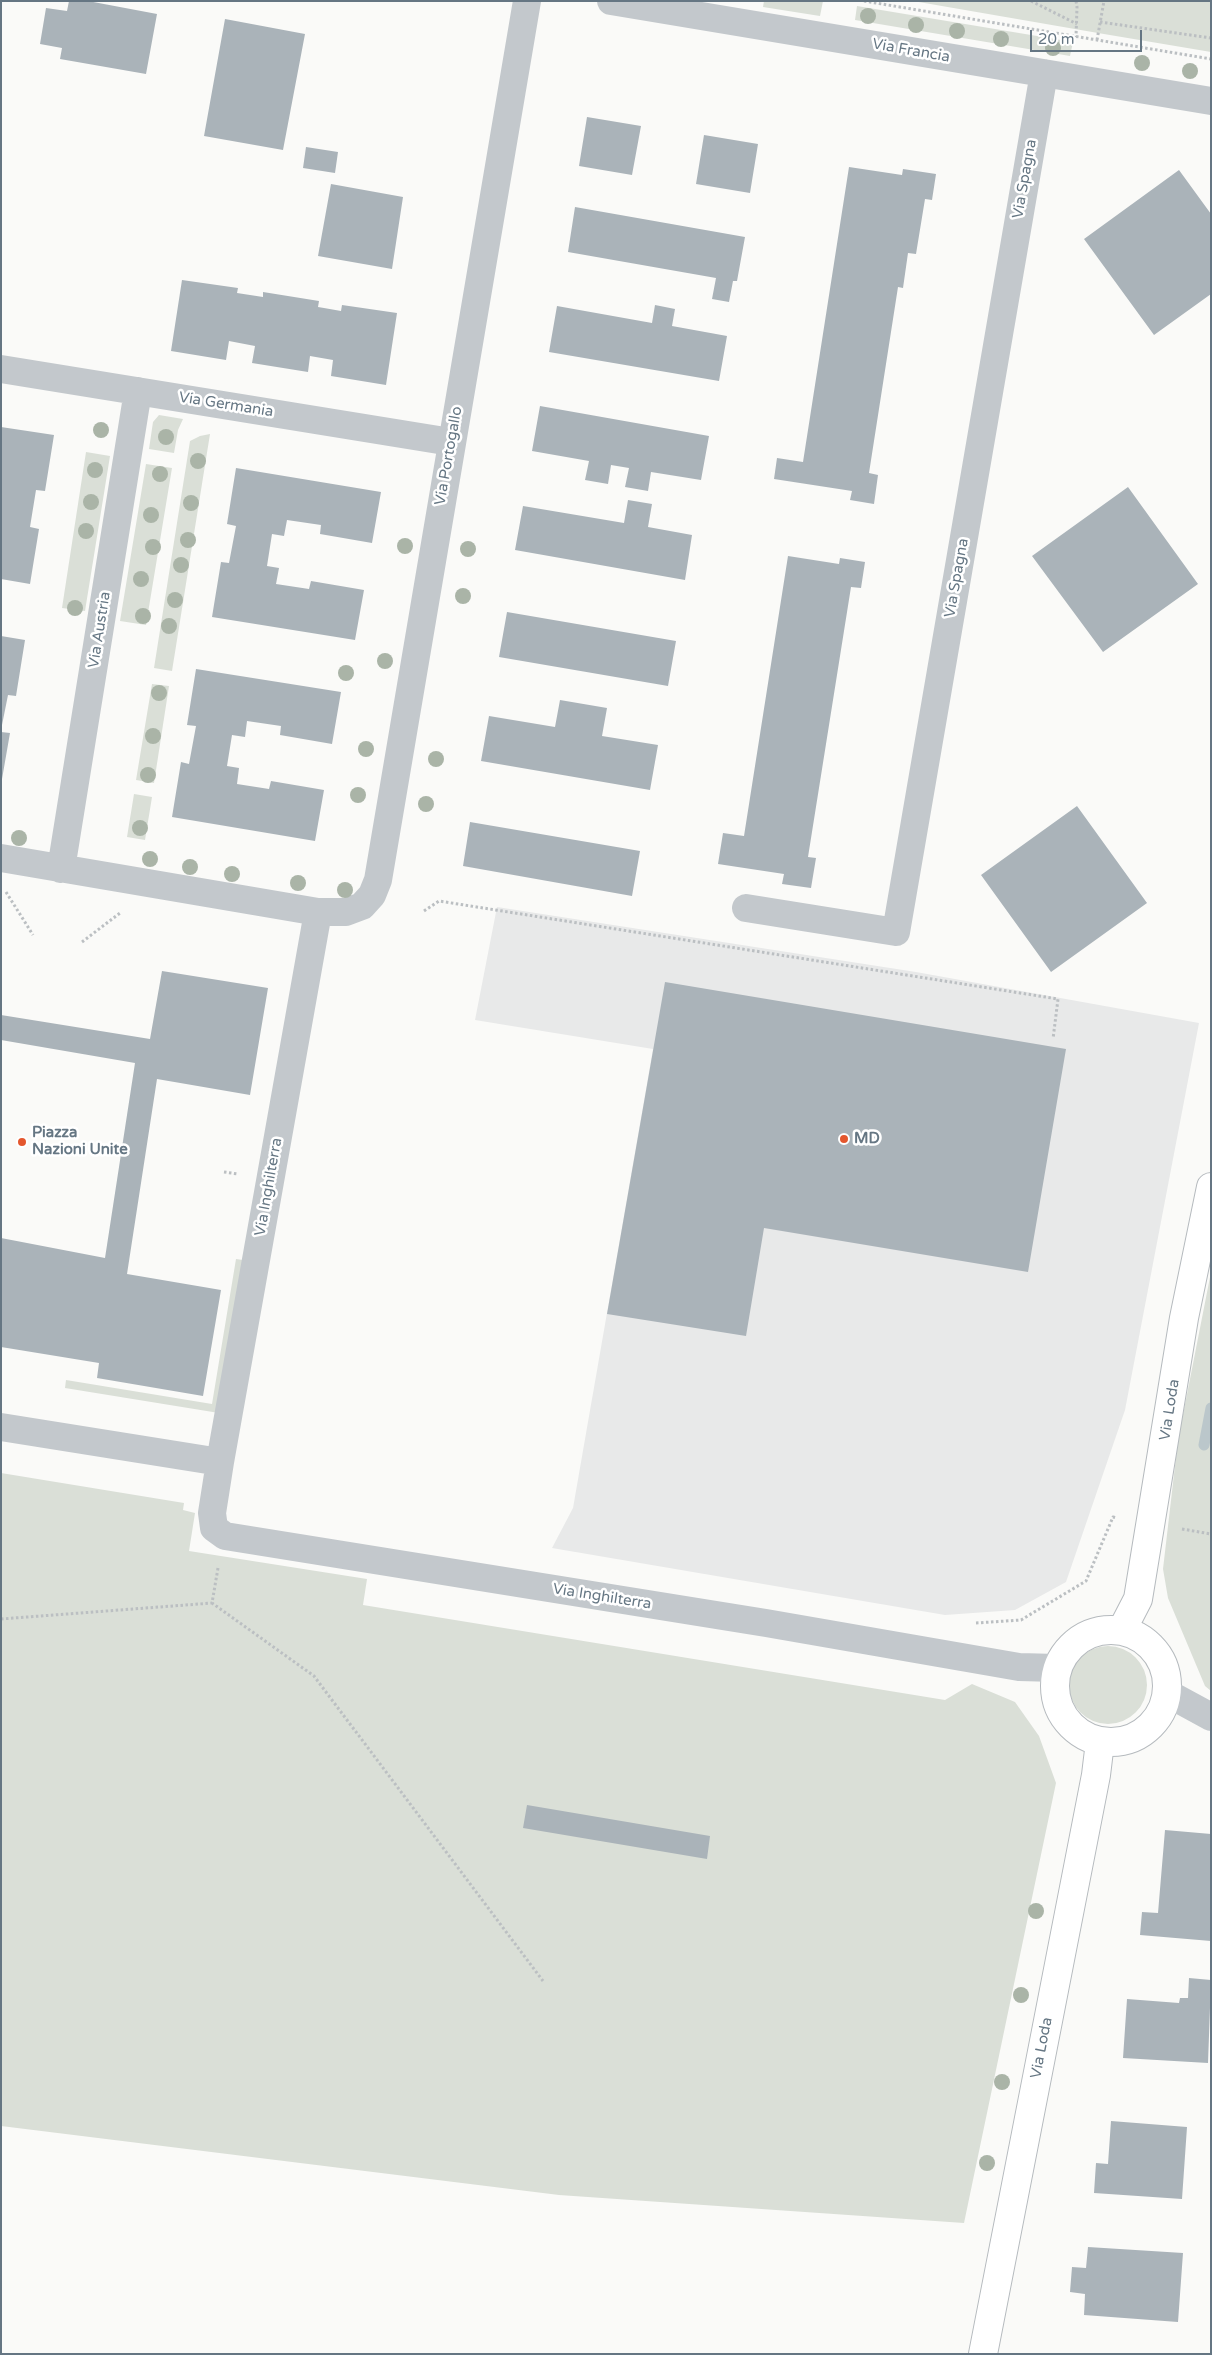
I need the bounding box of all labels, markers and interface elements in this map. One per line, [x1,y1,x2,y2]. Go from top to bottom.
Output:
scale bar [1032,20,1144,52]
text: 20 m [1038,30,1075,48]
street label: Via Francia [871,35,951,67]
street label: Via Spagna [1009,138,1041,220]
street label: Via Germania [177,389,275,421]
street label: Via Portogallo [431,405,467,507]
street label: Via Spagna [941,537,973,619]
street label: Via Austria [85,590,115,670]
place label: Piazza Nazioni Unite [32,1124,128,1159]
place label: MD [854,1130,880,1148]
marker: MD [838,1133,850,1145]
marker: Piazza Nazioni Unite [16,1136,28,1148]
street label: Via Inghilterra [251,1136,287,1238]
street label: Via Loda [1156,1378,1184,1442]
street label: Via Inghilterra [551,1580,653,1614]
street label: Via Loda [1027,2016,1057,2080]

